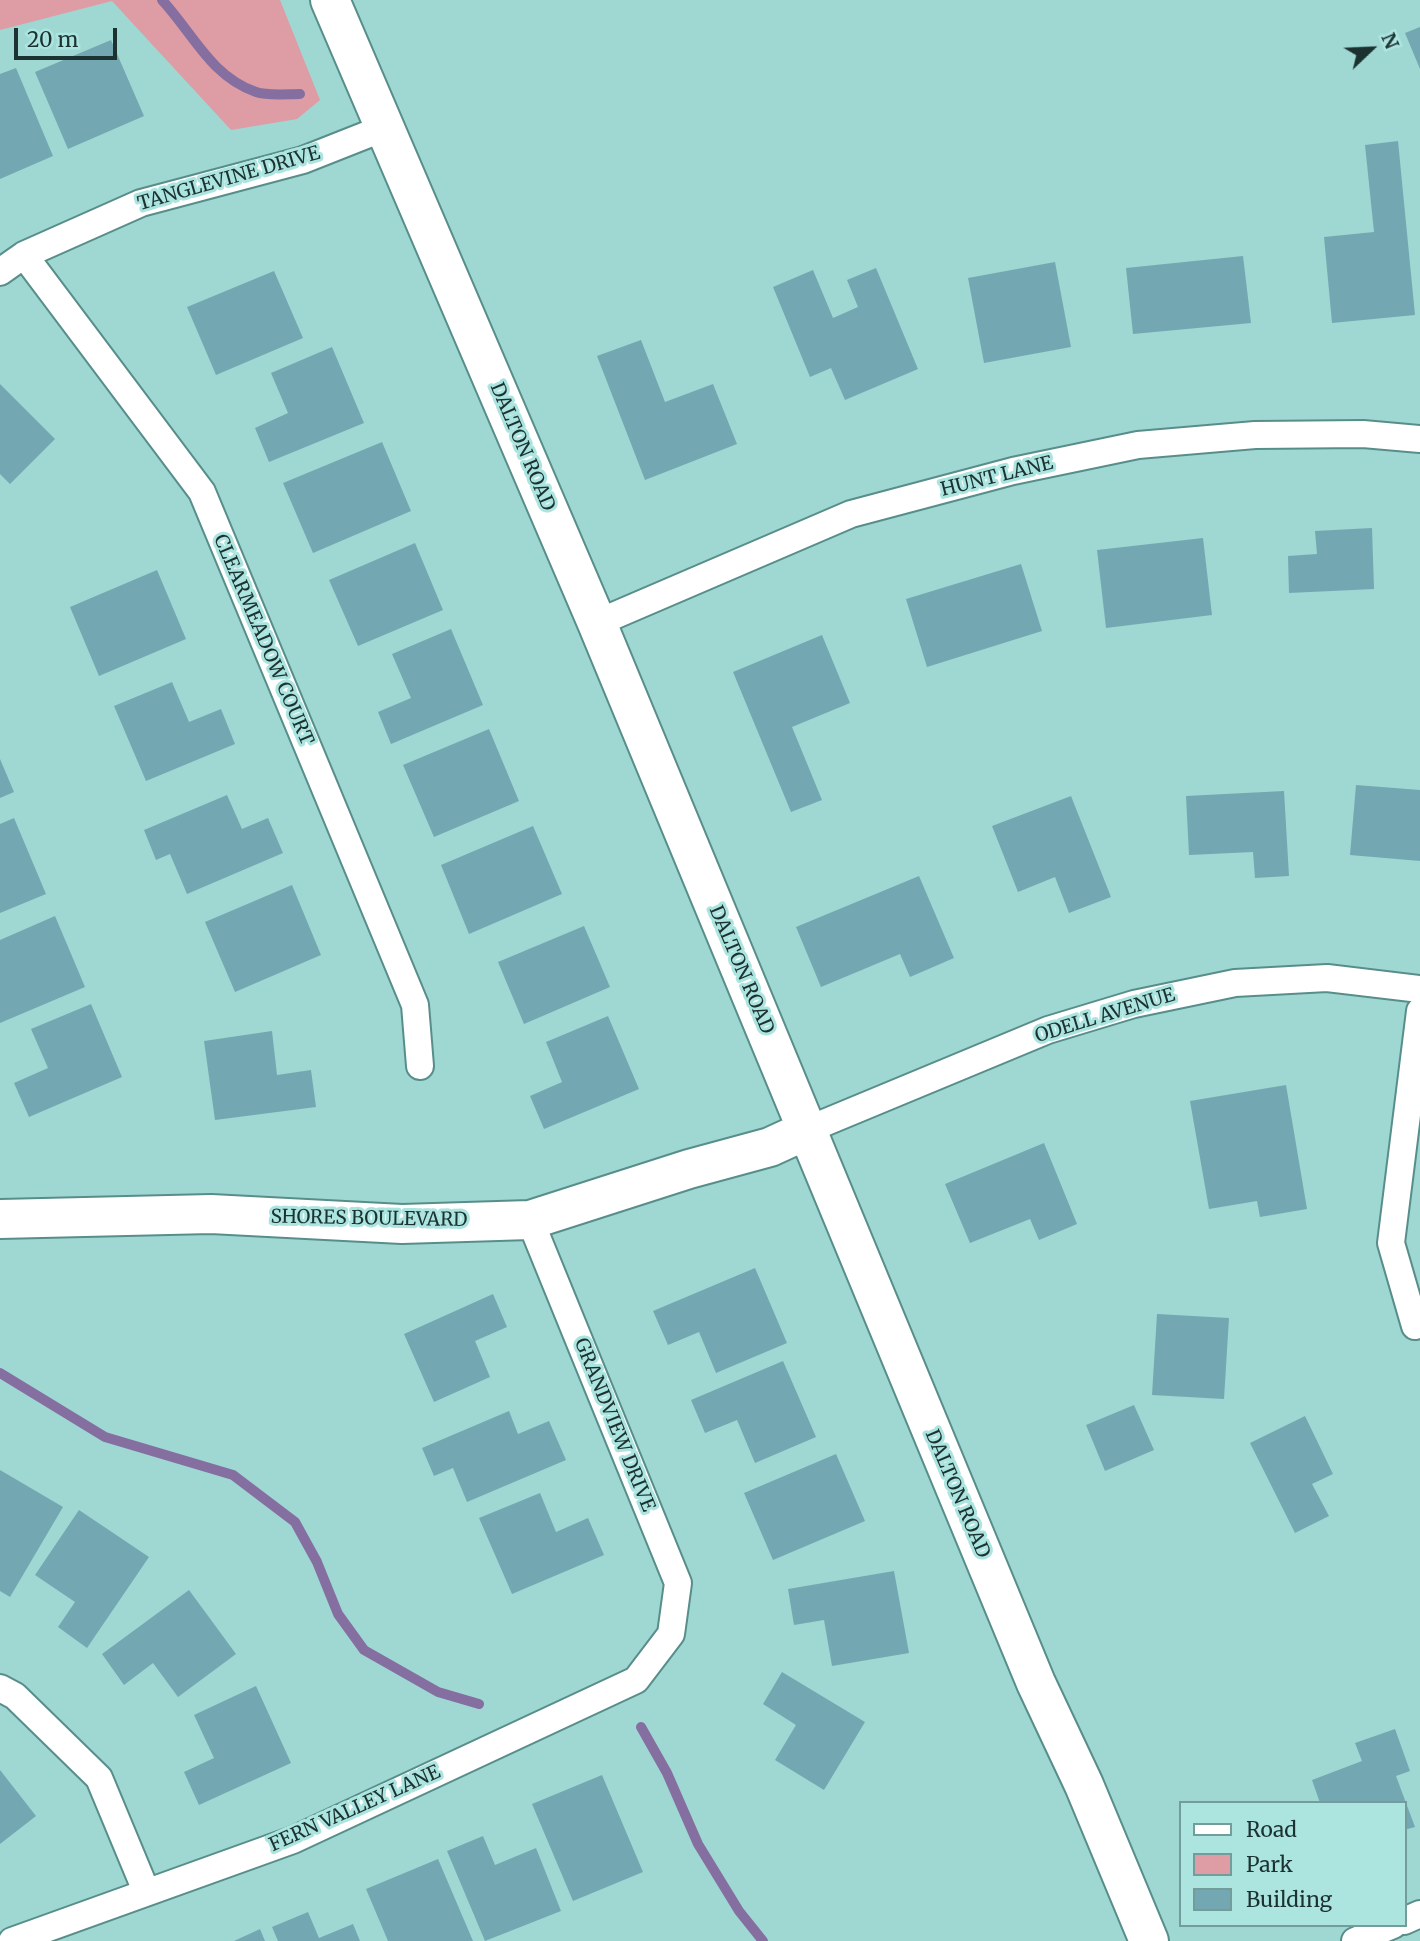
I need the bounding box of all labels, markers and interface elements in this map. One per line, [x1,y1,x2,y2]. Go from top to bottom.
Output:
scale bar [18,14,121,58]
north arrow [1336,14,1406,84]
text: 20 m [27,26,78,53]
text: N [1376,29,1404,52]
street label: TANGLEVINE DRIVE [135,142,323,216]
street label: DALTON ROAD [485,379,559,515]
street label: HUNT LANE [939,452,1055,502]
street label: CLEARMEADOW COURT [208,531,318,749]
street label: DALTON ROAD [704,902,778,1038]
street label: ODELL AVENUE [1032,984,1178,1048]
street label: SHORES BOULEVARD [270,1206,468,1232]
street label: GRANDVIEW DRIVE [569,1335,659,1515]
street label: DALTON ROAD [920,1426,994,1562]
street label: FERN VALLEY LANE [266,1761,444,1857]
legend [1178,1801,1406,1927]
text: Road [1246,1816,1297,1843]
text: Park [1246,1851,1293,1878]
text: Building [1246,1886,1332,1913]

